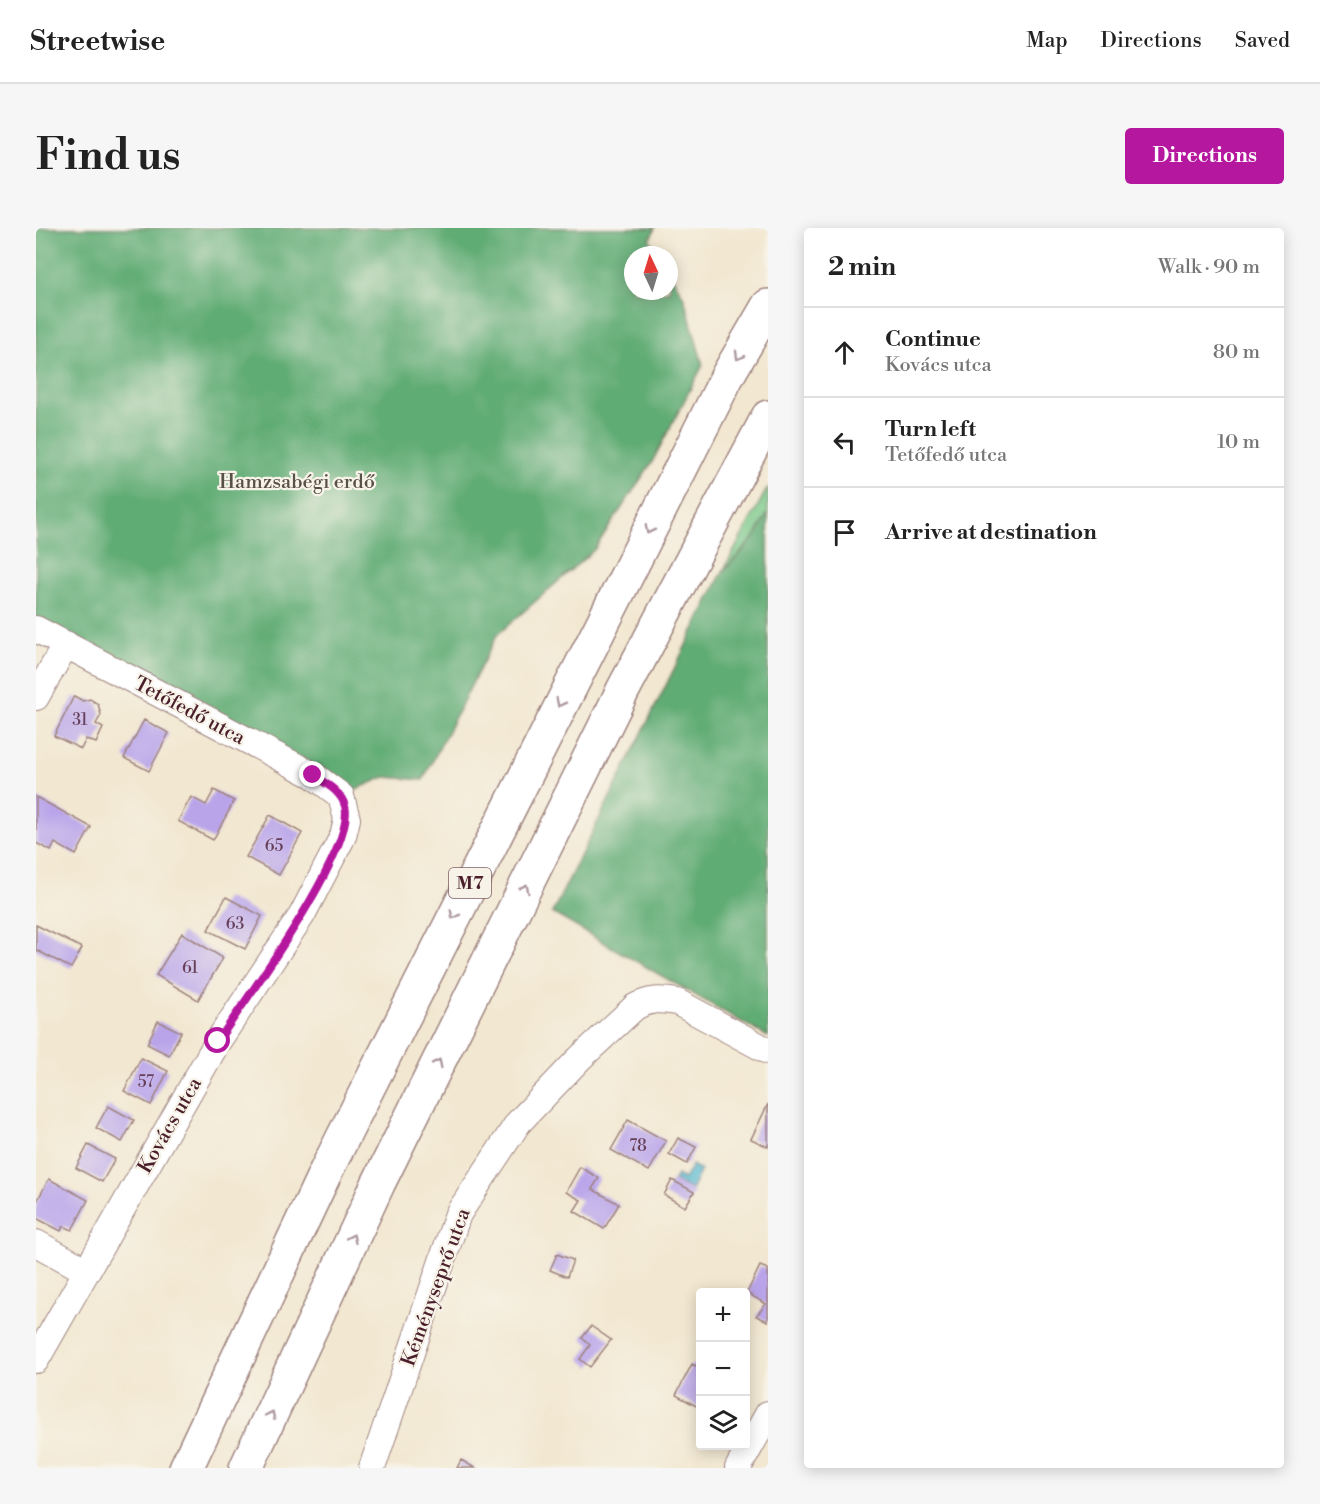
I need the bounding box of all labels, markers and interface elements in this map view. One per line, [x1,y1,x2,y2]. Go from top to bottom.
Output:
text: Streetwise [30,24,165,59]
text: Map [1026,28,1068,54]
text: Directions [1101,28,1202,54]
text: Saved [1235,28,1290,54]
button: Directions [1125,128,1284,184]
text: Find us [36,130,180,183]
north arrow [624,246,678,300]
text: 2 min [828,251,896,283]
text: Walk · 90 m [1158,255,1260,280]
text: Continue [885,326,981,353]
icon: ahead [828,336,861,369]
text: 80 m [1213,340,1260,365]
one-way arrow [734,350,746,360]
text: Kovács utca [885,353,992,378]
text: Turn left [885,416,976,443]
icon: left [828,426,861,459]
text: 10 m [1217,430,1260,455]
text: Tetőfedő utca [885,443,1007,468]
park label: Hamzsabégi erdő [219,470,375,495]
icon: arrive [828,516,861,549]
text: Arrive at destination [885,519,1097,546]
one-way arrow [645,523,656,534]
street label: Tetőfedő utca [129,672,250,751]
one-way arrow [556,697,568,708]
house number: 31 [72,710,88,730]
route end [299,761,325,787]
house number: 65 [265,836,283,856]
road number: M7 [449,868,491,898]
one-way arrow [517,883,529,894]
one-way arrow [449,909,461,920]
house number: 63 [226,914,244,934]
house number: 61 [182,958,198,978]
route start [204,1027,230,1053]
one-way arrow [431,1058,442,1069]
house number: 57 [138,1072,154,1092]
street label: Kovács utca [133,1073,208,1178]
house number: 78 [629,1136,647,1156]
street label: Kéményseprő utca [396,1204,477,1370]
one-way arrow [345,1233,357,1244]
map controls [696,1288,750,1450]
button: + [696,1288,750,1342]
button: − [696,1342,750,1396]
button: layers [696,1396,750,1450]
one-way arrow [263,1410,275,1421]

